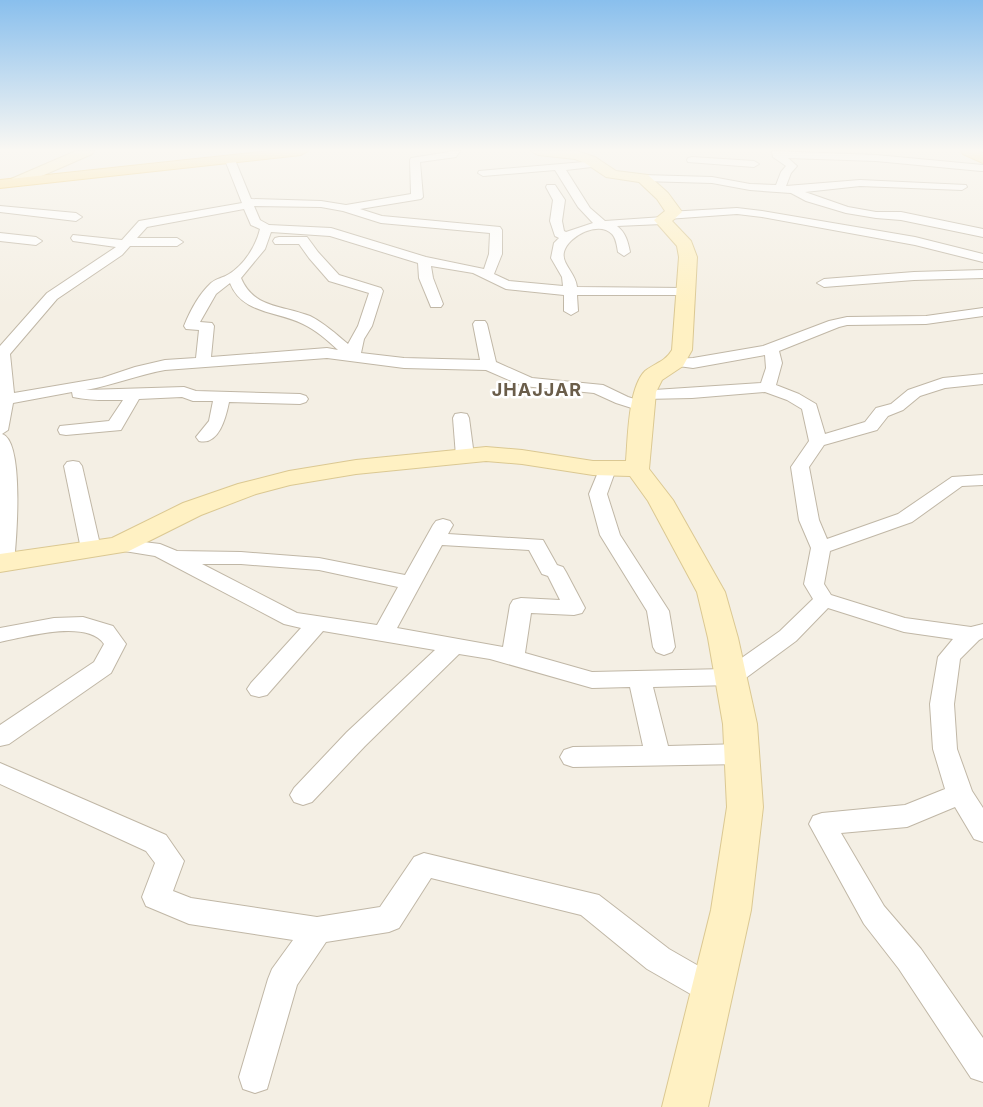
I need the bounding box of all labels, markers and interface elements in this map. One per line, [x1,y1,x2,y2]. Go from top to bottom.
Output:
district label: JHAJJAR [492,379,582,400]

